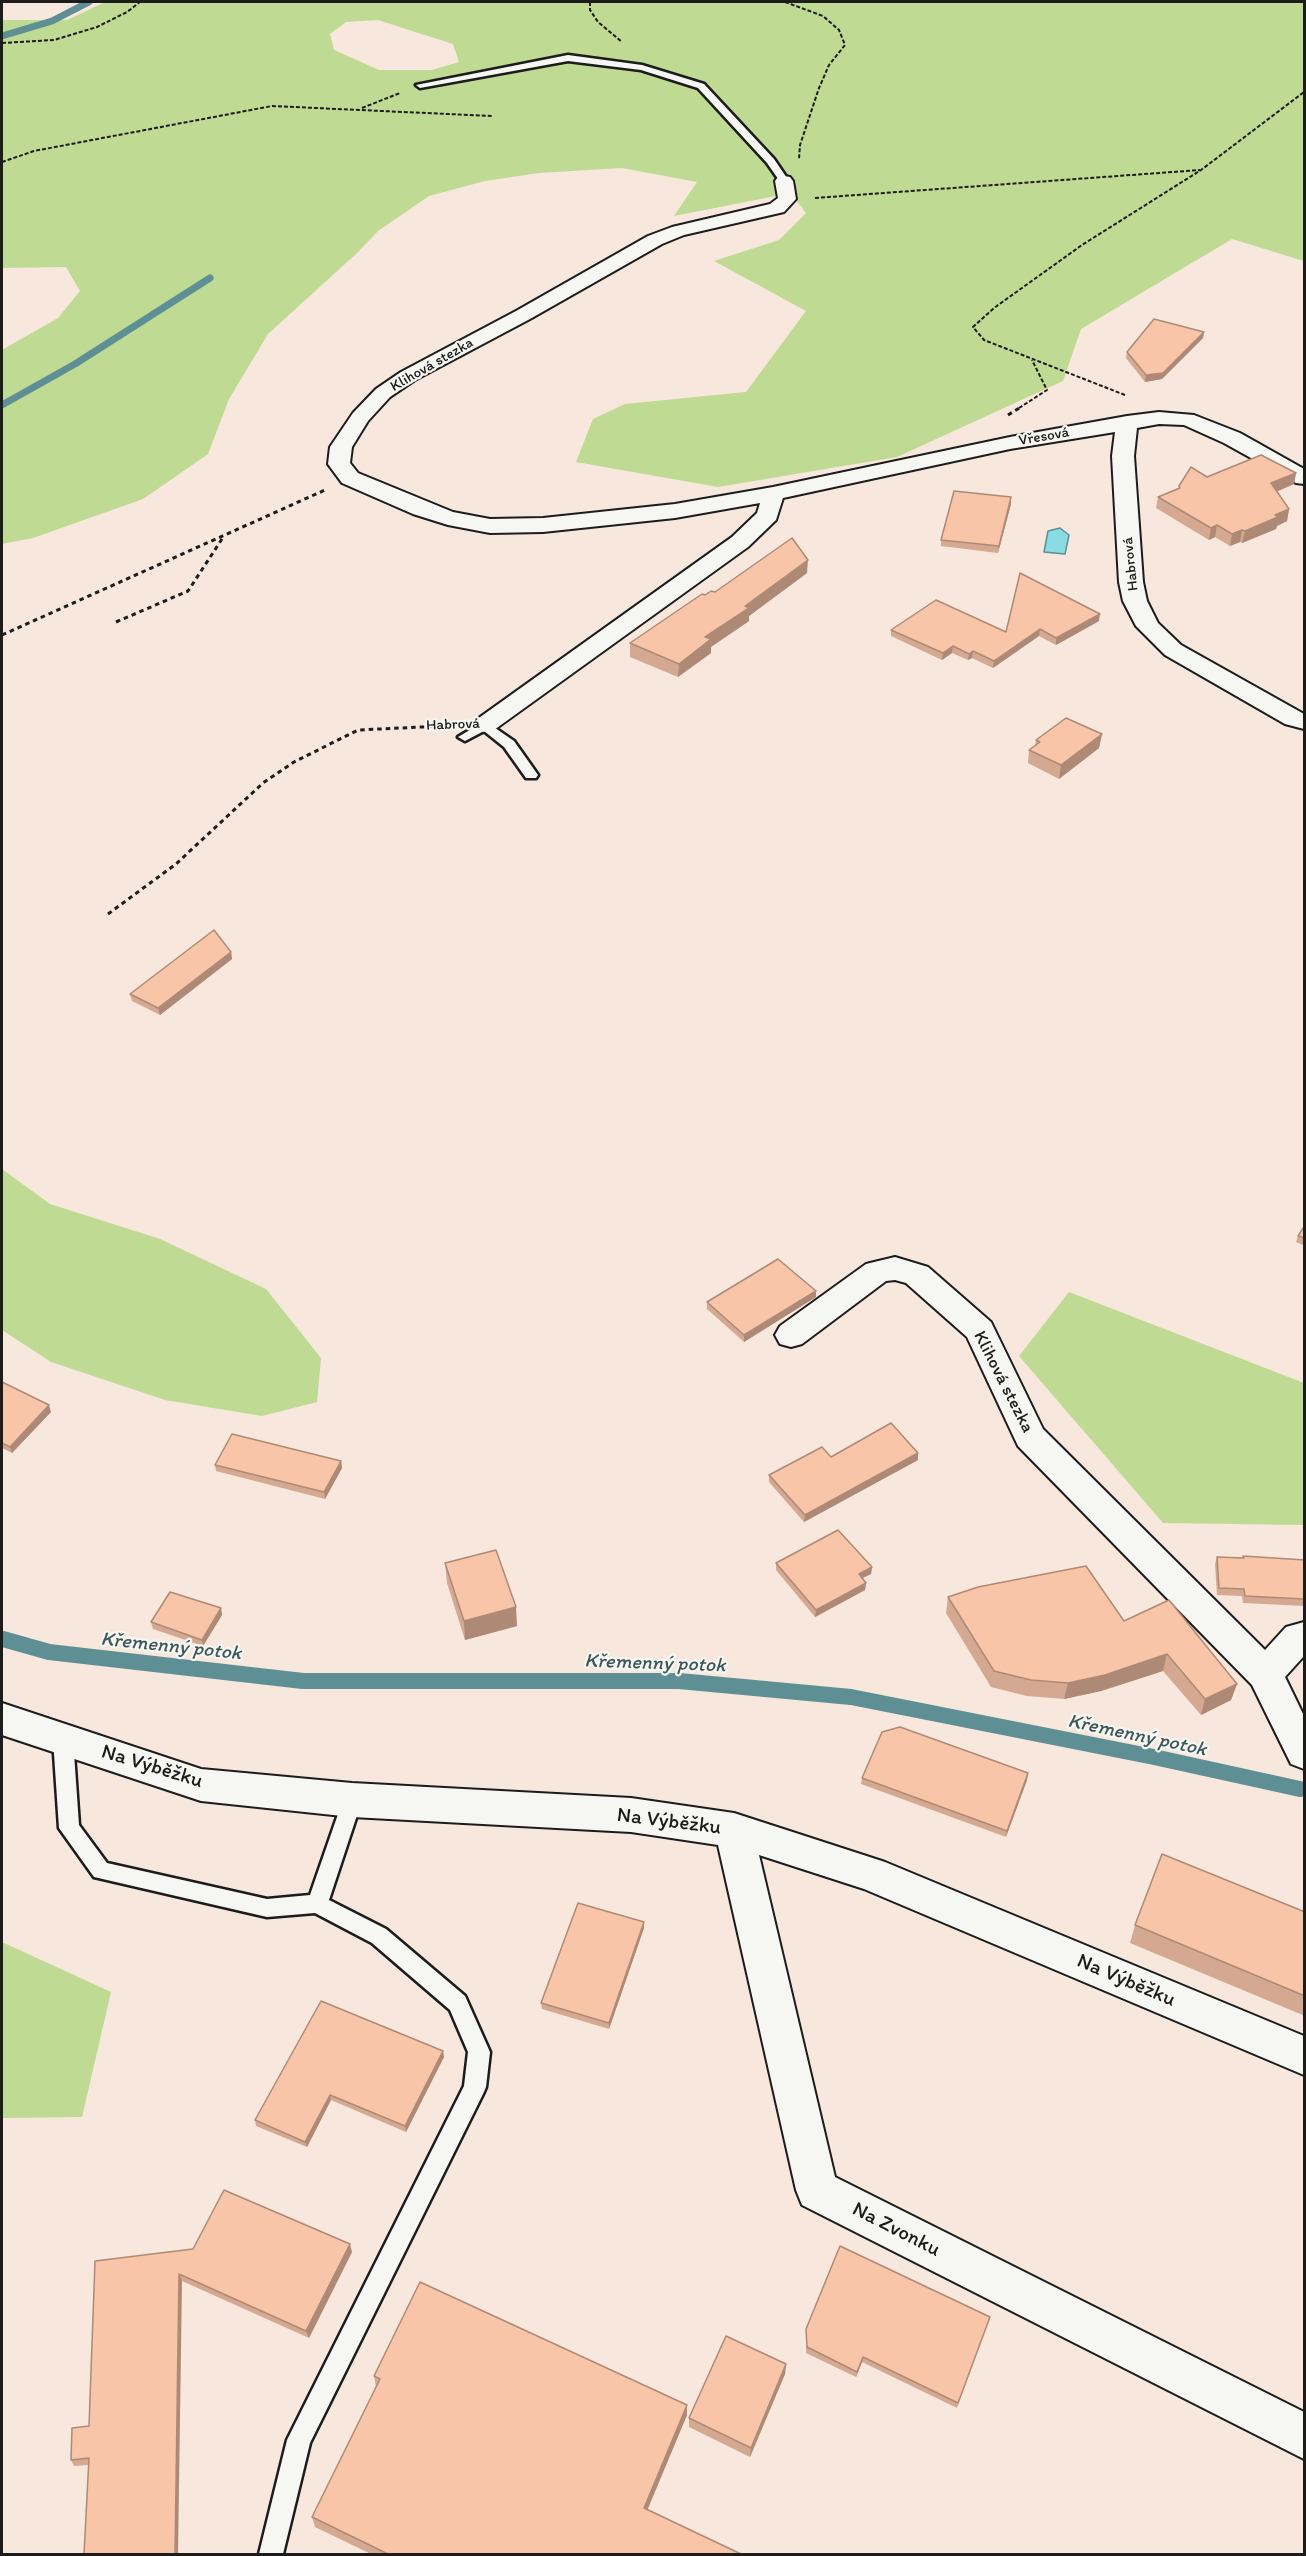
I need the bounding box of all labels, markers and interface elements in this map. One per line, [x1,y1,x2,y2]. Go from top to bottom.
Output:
street label: Klihová stezka [387,334,477,396]
street label: Vřesová [1017,424,1071,450]
street label: Habrová [1119,536,1143,592]
street label: Habrová [426,715,480,735]
street label: Klihová stezka [968,1328,1038,1436]
water label: Křemenný potok [100,1628,242,1666]
water label: Křemenný potok [584,1650,726,1678]
water label: Křemenný potok [1066,1710,1208,1762]
street label: Na Výběžku [98,1740,206,1794]
street label: Na Výběžku [615,1803,723,1841]
street label: Na Výběžku [1073,1949,1179,2013]
street label: Na Zvonku [848,2197,944,2263]

